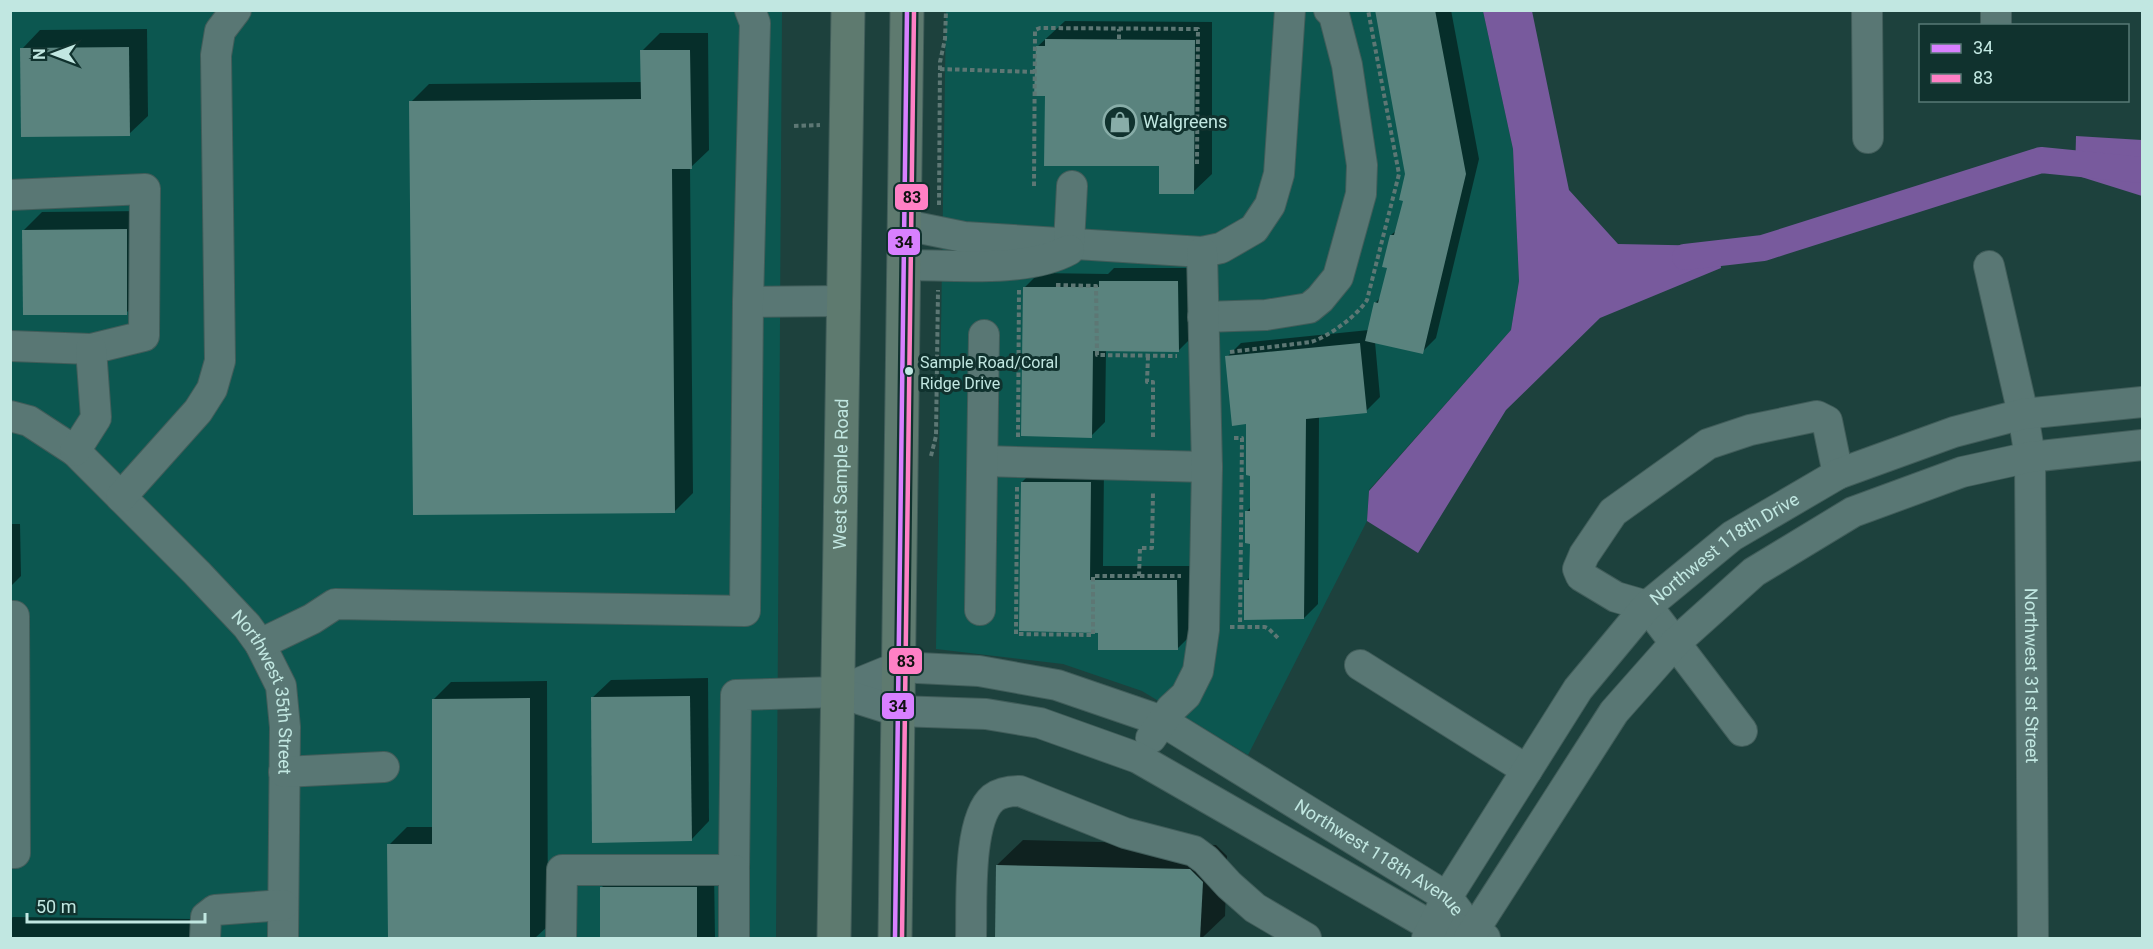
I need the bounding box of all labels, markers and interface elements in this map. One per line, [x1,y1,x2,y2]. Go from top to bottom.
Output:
north arrow [24,24,84,84]
legend [1919,24,2129,102]
text: 34 [1973,37,1993,58]
text: N [30,48,49,60]
text: 83 [1973,67,1993,88]
shop icon: Walgreens [1102,104,1138,140]
place label: Walgreens [1143,111,1227,132]
line badge: 83 [894,183,929,211]
text: 83 [903,188,921,207]
line badge: 34 [887,228,921,256]
text: 34 [895,233,913,252]
place label: Sample Road/Coral Ridge Drive [920,353,1058,393]
marker: Sample Road/Coral Ridge Drive [903,365,915,377]
street label: West Sample Road [829,398,852,550]
street label: Northwest 118th Drive [1645,488,1803,609]
street label: Northwest 31st Street [2021,588,2043,764]
street label: Northwest 35th Street [227,605,296,775]
line badge: 83 [888,647,923,675]
text: 83 [897,652,915,671]
line badge: 34 [881,692,915,720]
text: 34 [889,697,907,716]
street label: Northwest 118th Avenue [1291,795,1468,920]
scale bar [27,886,206,924]
text: 50 m [36,896,76,917]

